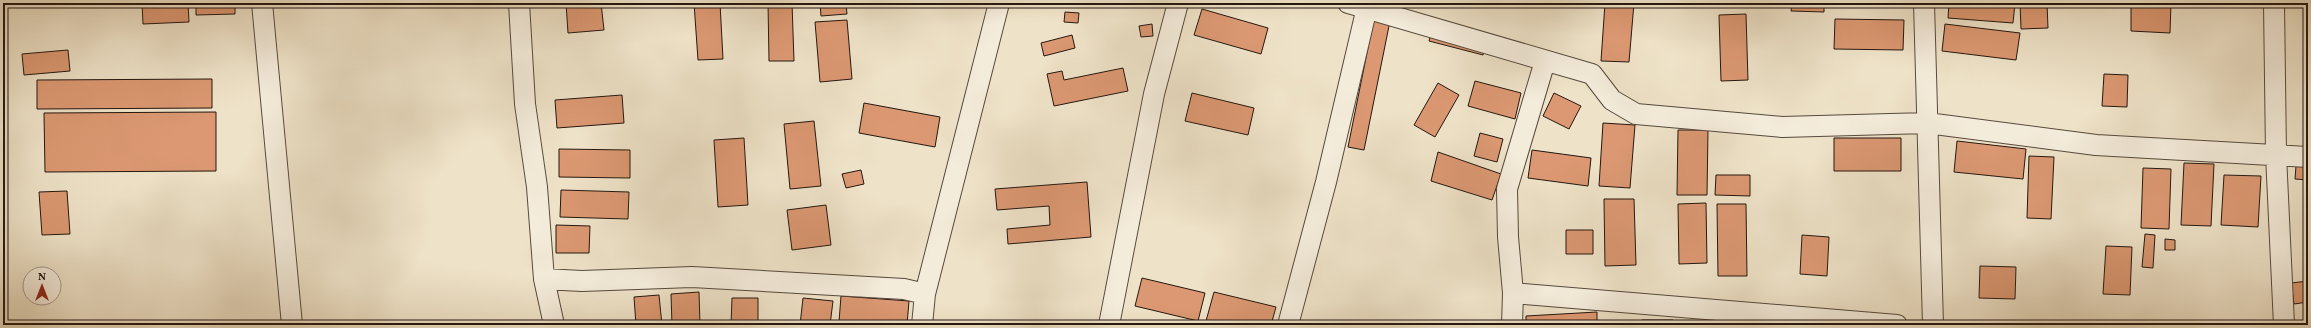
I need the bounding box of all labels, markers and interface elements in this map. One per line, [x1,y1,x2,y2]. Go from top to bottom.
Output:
north arrow [22,266,62,306]
text: N [38,270,46,285]

